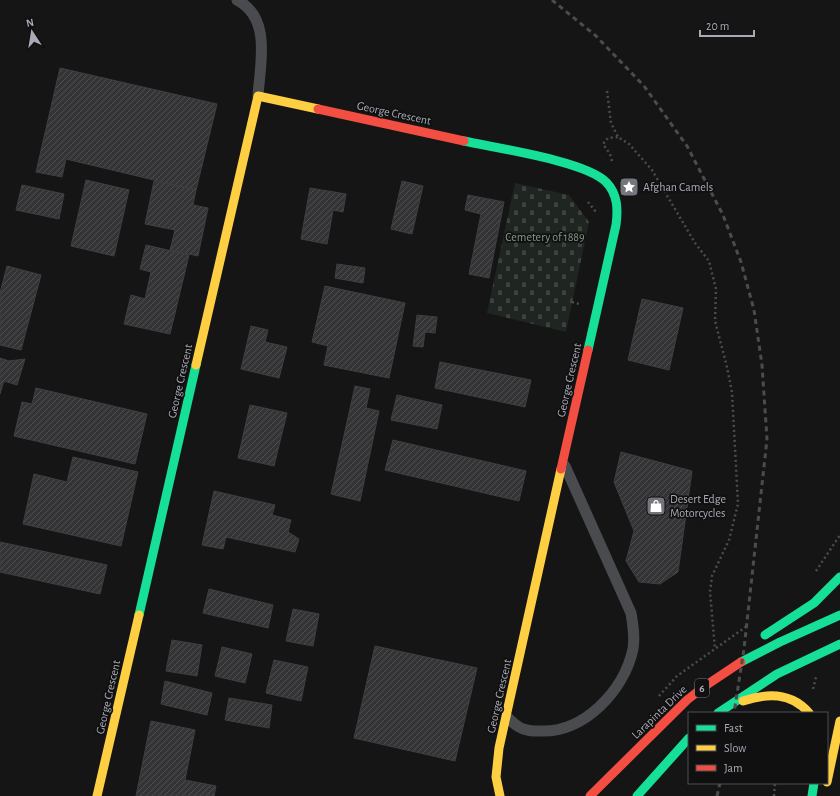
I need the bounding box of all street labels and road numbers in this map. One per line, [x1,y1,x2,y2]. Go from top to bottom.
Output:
street label: George Crescent [356,99,432,127]
street label: George Crescent [555,342,583,418]
street label: George Crescent [166,343,194,419]
street label: George Crescent [485,658,513,734]
street label: George Crescent [94,659,122,735]
road number: 6 [695,679,709,697]
street label: Larapinta Drive [629,683,689,741]

